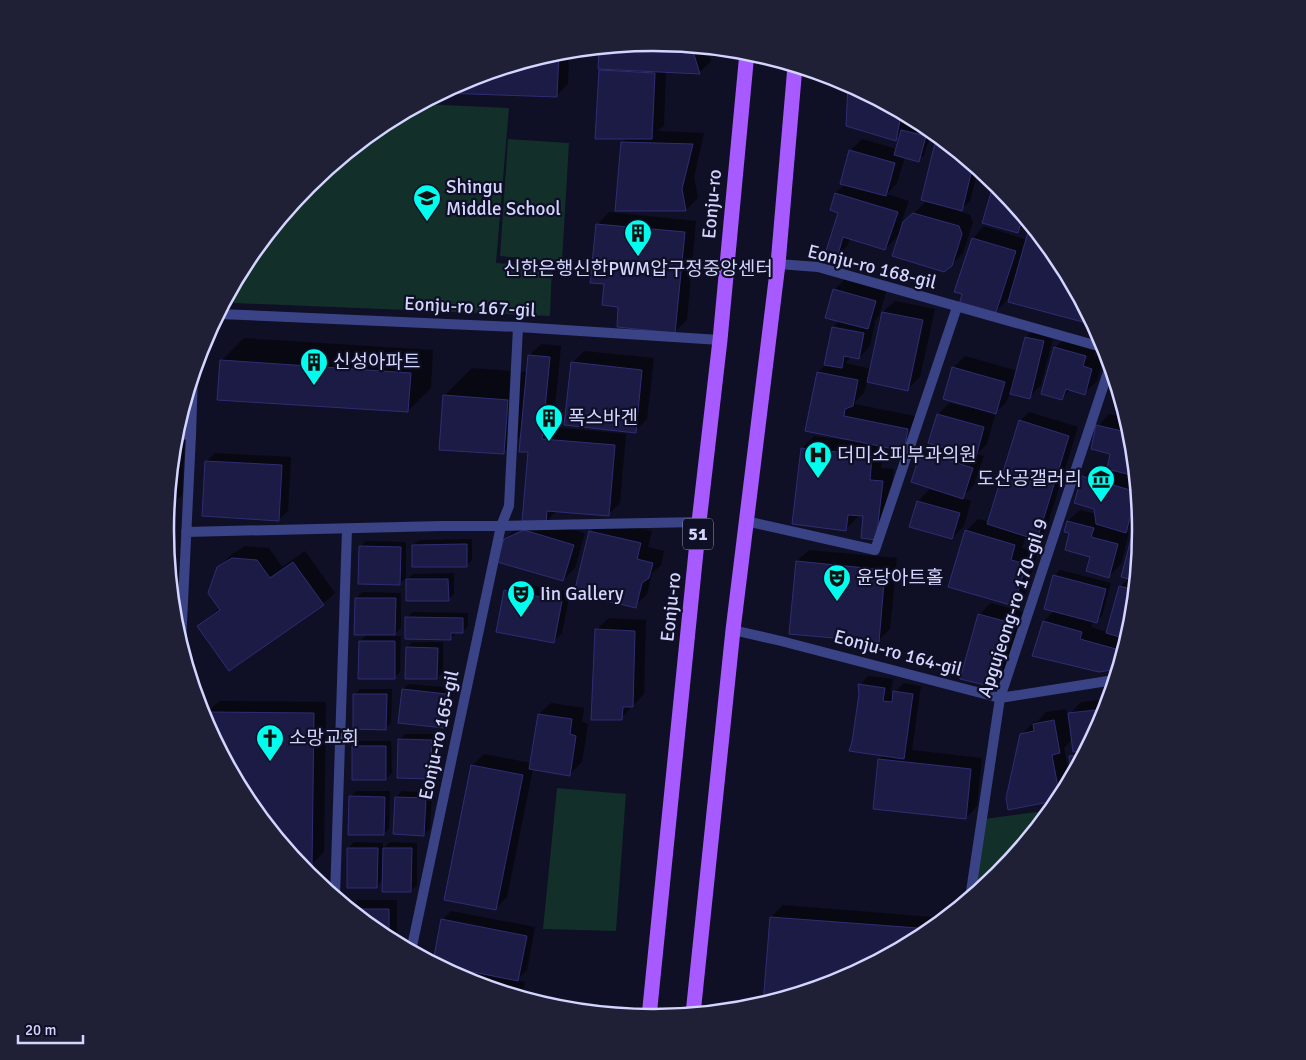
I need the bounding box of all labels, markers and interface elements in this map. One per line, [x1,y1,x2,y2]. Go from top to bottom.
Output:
street label: Eonju-ro [697,168,727,240]
place label: Shingu Middle School [446,175,561,221]
school or university icon: Shingu Middle School [412,183,442,222]
building icon: 신한은행신한PWM압구정중앙센터 [623,218,653,257]
street label: Eonju-ro 168-gil [805,239,939,295]
place label: 신한은행신한PWM압구정중앙센터 [503,257,773,281]
street label: Eonju-ro 167-gil [403,292,537,322]
building icon: 신성아파트 [299,347,329,386]
place label: 신성아파트 [333,350,420,374]
building icon: 폭스바겐 [534,403,564,442]
place label: 폭스바겐 [568,406,638,430]
hospital icon: 더미소피부과의원 [803,440,833,479]
place label: 더미소피부과의원 [837,443,977,467]
museum icon: 도산공갤러리 [1086,464,1116,503]
place label: 도산공갤러리 [977,467,1082,491]
street label: Apgujeong-ro 170-gil 9 [973,515,1053,701]
road number: 51 [683,518,713,550]
theatre icon: 윤당아트홀 [822,563,852,602]
place label: 윤당아트홀 [856,566,943,590]
street label: Eonju-ro [655,571,687,643]
theatre icon: Iin Gallery [506,579,536,618]
place label: Iin Gallery [540,582,624,606]
street label: Eonju-ro 164-gil [831,624,965,682]
street label: Eonju-ro 165-gil [414,668,464,802]
church icon: 소망교회 [255,723,285,762]
place label: 소망교회 [289,726,359,750]
scale bar [18,1012,82,1044]
text: 20 m [25,1021,56,1039]

